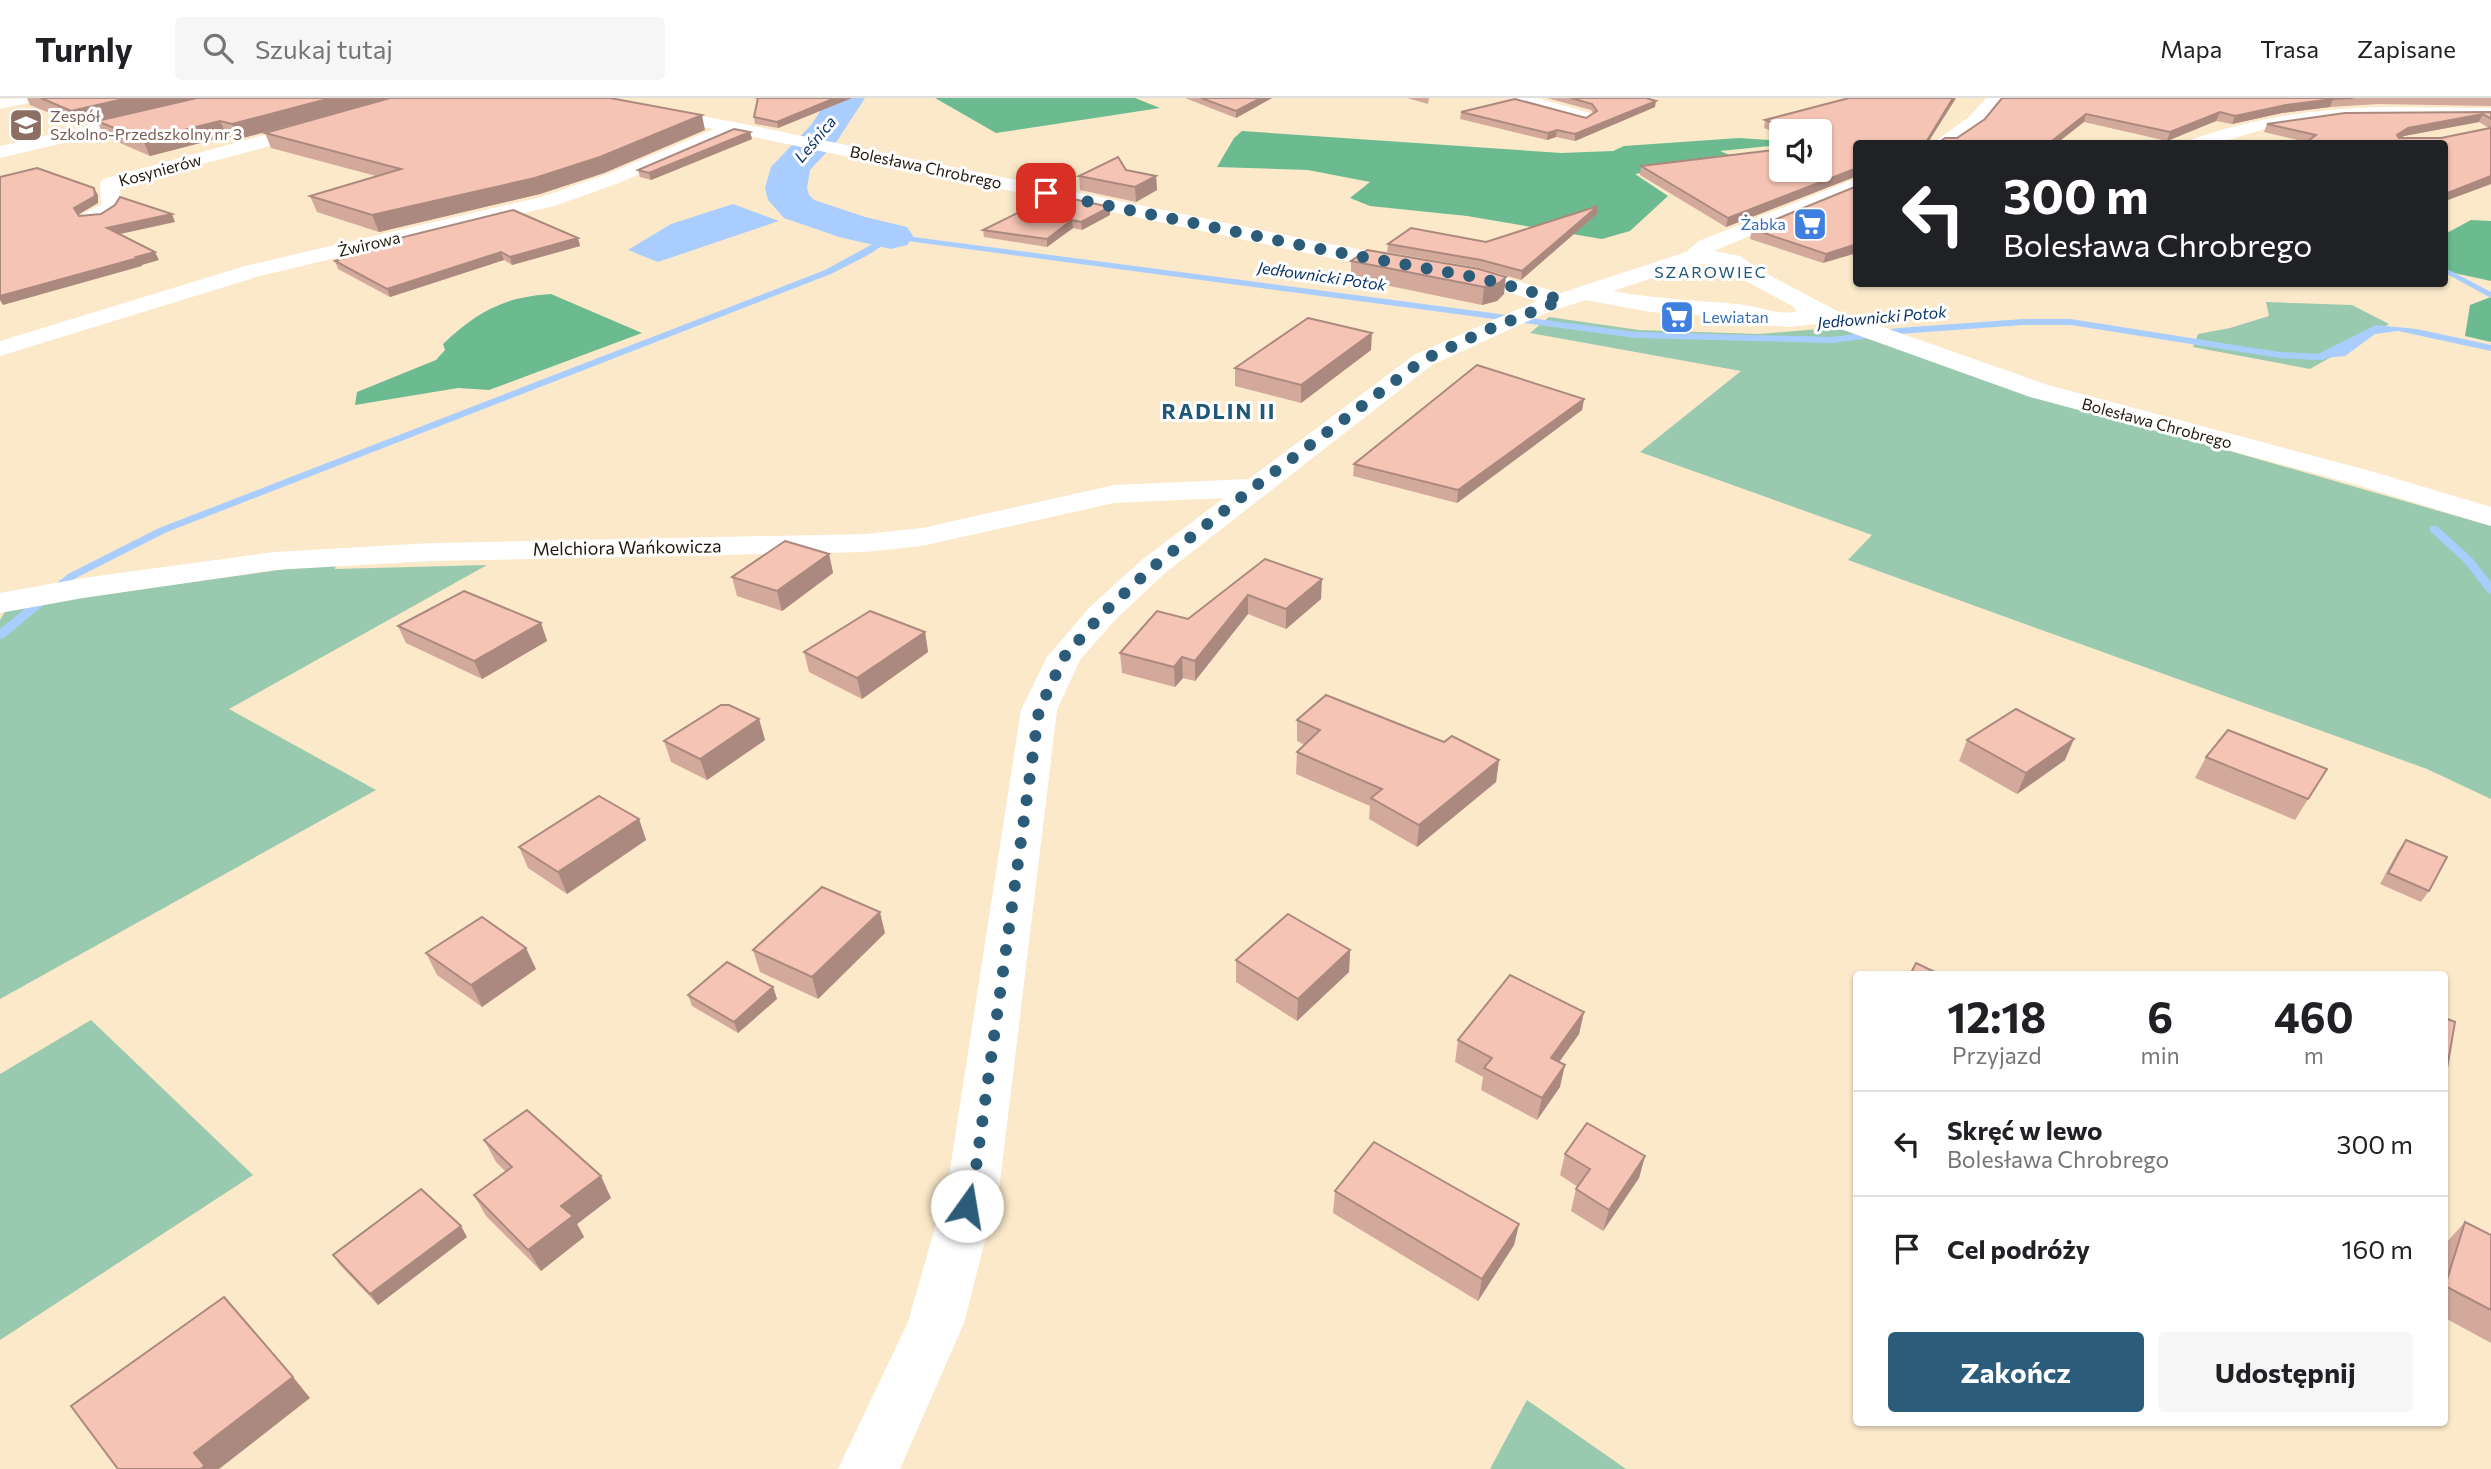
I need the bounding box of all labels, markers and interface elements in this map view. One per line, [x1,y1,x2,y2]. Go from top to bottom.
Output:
search box [175,17,665,80]
text: Turnly [35,28,133,69]
icon: search [199,29,237,67]
text: Szukaj tutaj [255,33,393,64]
text: Mapa [2160,34,2222,63]
text: Trasa [2260,34,2319,63]
text: Zapisane [2357,34,2456,63]
school or university icon: Zespół Szkolno-Przedszkolny nr 3 [7,106,45,144]
place label: Zespół Szkolno-Przedszkolny nr 3 [50,106,242,143]
water label: Leśnica [790,112,839,166]
map controls [1769,119,1832,182]
button: sound [1769,119,1832,182]
street label: Bolesława Chrobrego [848,141,1004,192]
street label: Kosynierów [116,149,204,190]
pin [1016,163,1076,223]
text: 300 m [2003,164,2149,224]
icon: left [1888,168,1979,259]
icon: arrive [1027,174,1065,212]
supermarket icon: Żabka [1791,205,1829,243]
place label: Żabka [1740,214,1786,233]
text: Bolesława Chrobrego [2003,224,2312,264]
street label: Żwirowa [336,227,402,260]
water label: Jedłownicki Potok [1254,257,1388,294]
district label: SZAROWIEC [1654,262,1768,281]
supermarket icon: Lewiatan [1658,298,1696,336]
water label: Jedłownicki Potok [1814,301,1948,332]
place label: Lewiatan [1702,307,1769,326]
street label: Bolesława Chrobrego [2080,393,2234,452]
district label: RADLIN II [1162,398,1276,423]
street label: Melchiora Wańkowicza [532,534,722,560]
text: 12:18 [1947,990,2046,1042]
text: 6 [2147,990,2173,1042]
text: 460 [2274,990,2354,1042]
text: Przyjazd [1952,1041,2042,1069]
text: min [2141,1041,2180,1069]
text: m [2304,1041,2324,1069]
text: Skręć w lewo [1947,1114,2103,1145]
icon: left [1888,1125,1926,1163]
text: 300 m [2337,1128,2413,1159]
text: Bolesława Chrobrego [1947,1145,2169,1173]
position arrow [930,1169,1004,1243]
icon: arrive [1888,1230,1926,1268]
text: Cel podróży [1947,1233,2090,1264]
text: 160 m [2341,1233,2413,1264]
button: Zakończ [1888,1332,2144,1412]
button: Udostępnij [2158,1332,2413,1412]

